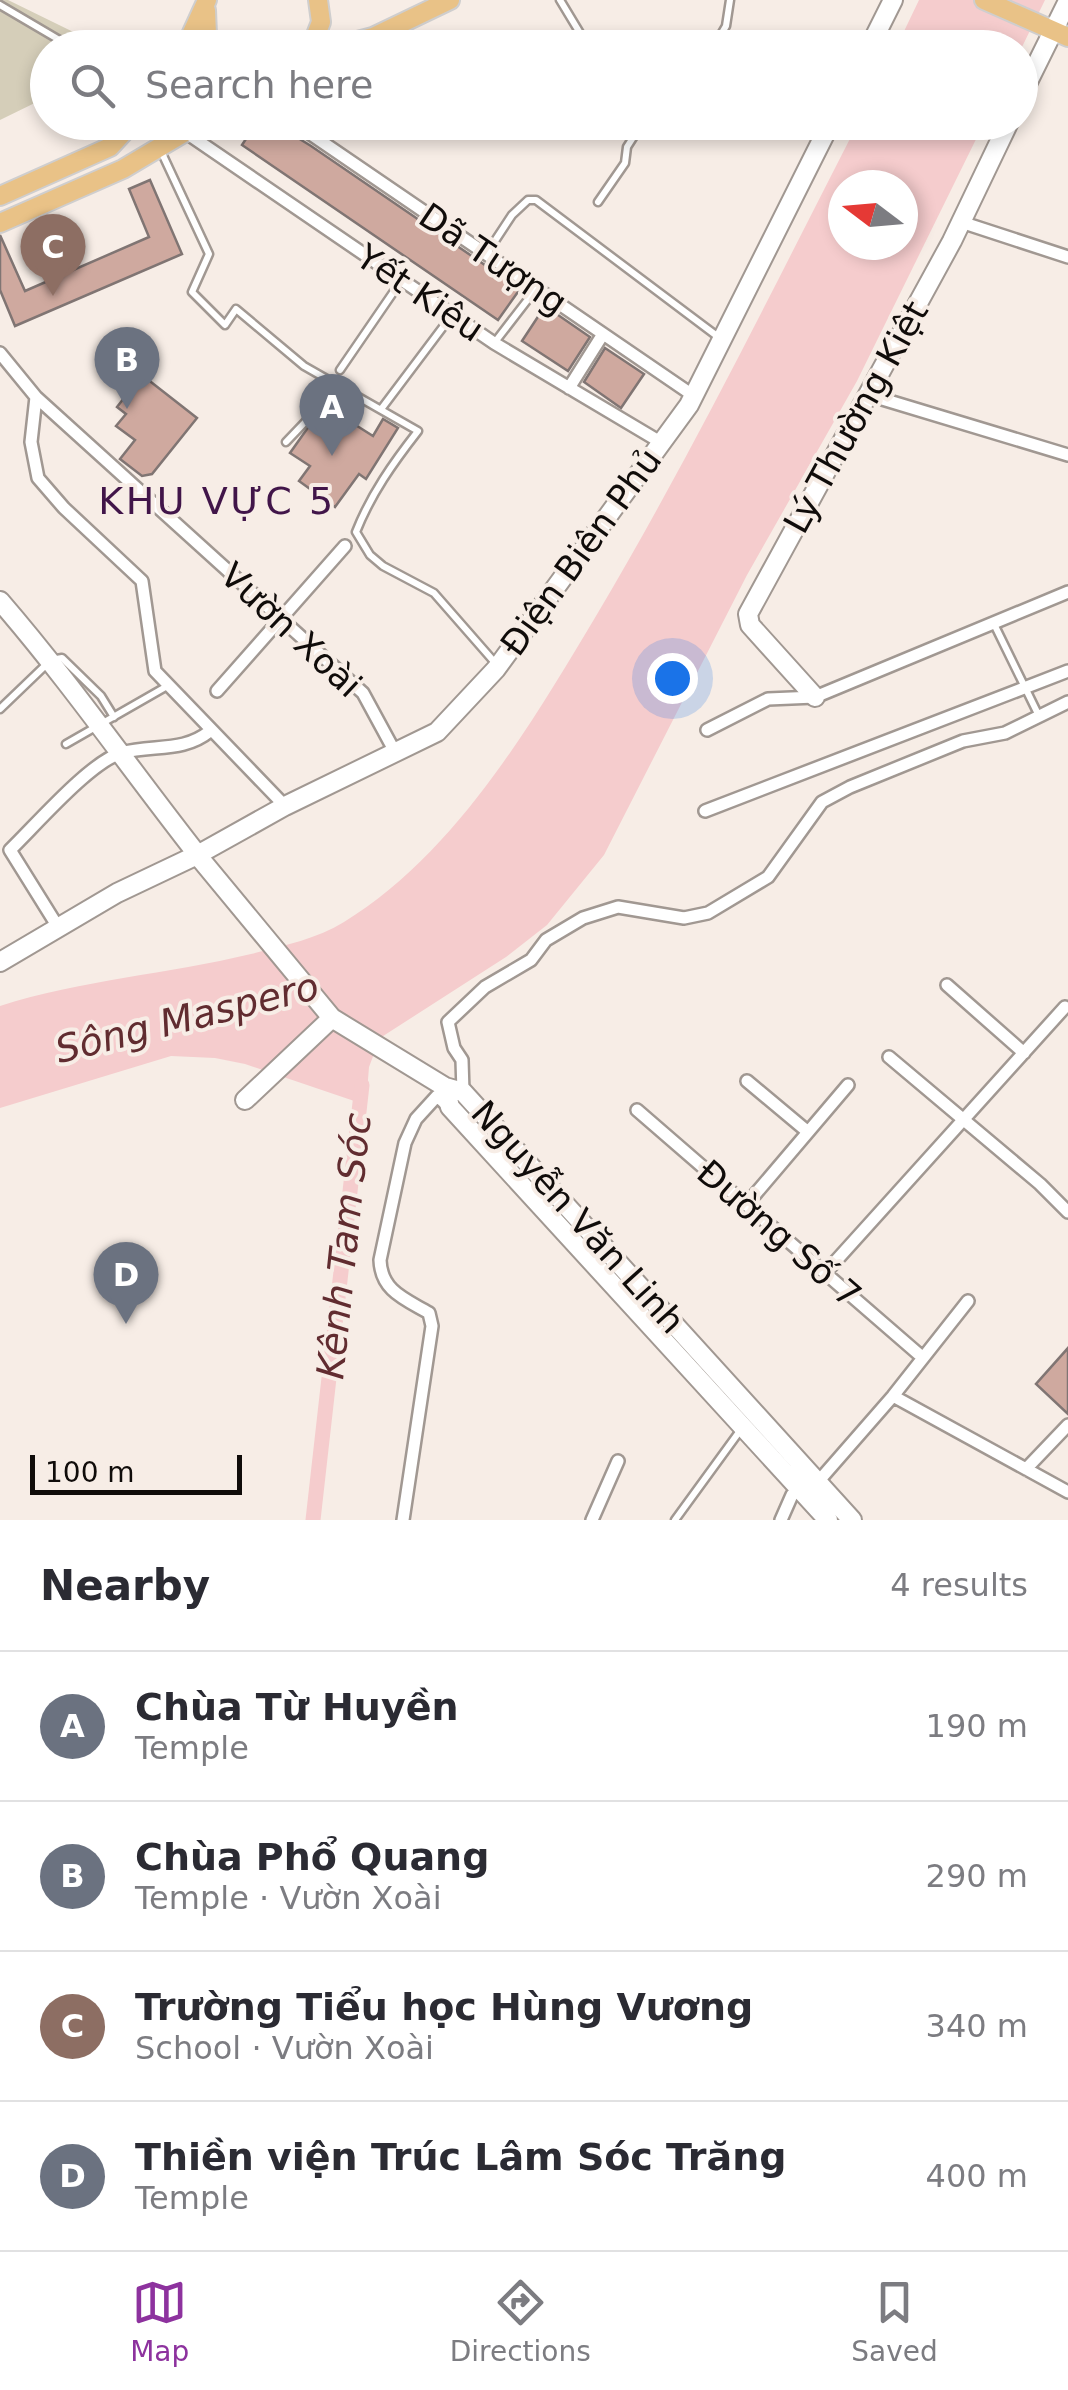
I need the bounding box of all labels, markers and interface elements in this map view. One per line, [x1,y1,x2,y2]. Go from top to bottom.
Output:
search box [30,30,1038,140]
icon: search [65,58,120,113]
text: Search here [145,63,373,107]
north arrow [828,170,918,260]
street label: Dã Tượng [412,195,574,323]
pin: C [20,214,86,296]
street label: Yết Kiêu [348,236,491,350]
street label: Lý Thường Kiệt [776,294,936,540]
pin: B [94,326,160,409]
pin: A [300,374,364,456]
street label: Điện Biên Phủ [493,441,669,663]
district label: KHU VỰC 5 [98,479,336,523]
street label: Vườn Xoài [212,555,370,705]
your location [647,653,698,704]
water label: Sông Maspero [51,964,323,1072]
street label: Nguyễn Văn Linh [463,1093,693,1341]
water label: Kênh Tam Sóc [308,1111,380,1381]
street label: Đường Số 7 [689,1152,869,1316]
pin: D [94,1242,158,1324]
scale bar [30,1450,242,1494]
text: 100 m [45,1456,135,1489]
text: Nearby [40,1561,210,1610]
text: 4 results [890,1566,1028,1604]
text: Chùa Từ Huyền [135,1685,459,1729]
text: A [60,1707,85,1745]
text: 190 m [926,1707,1028,1745]
text: Temple [135,1729,249,1767]
text: Chùa Phổ Quang [135,1835,489,1879]
text: B [60,1857,85,1895]
text: 290 m [926,1857,1028,1895]
text: Temple · Vườn Xoài [135,1879,442,1917]
text: Trường Tiểu học Hùng Vương [135,1985,753,2029]
text: C [61,2007,84,2045]
text: 340 m [926,2007,1028,2045]
text: School · Vườn Xoài [135,2029,434,2067]
text: Thiền viện Trúc Lâm Sóc Trăng [135,2135,787,2179]
text: D [59,2157,86,2195]
text: 400 m [926,2157,1028,2195]
text: Temple [135,2179,249,2217]
tab: Map [130,2275,189,2368]
tab: Directions [450,2275,591,2368]
tab: Saved [851,2275,938,2368]

